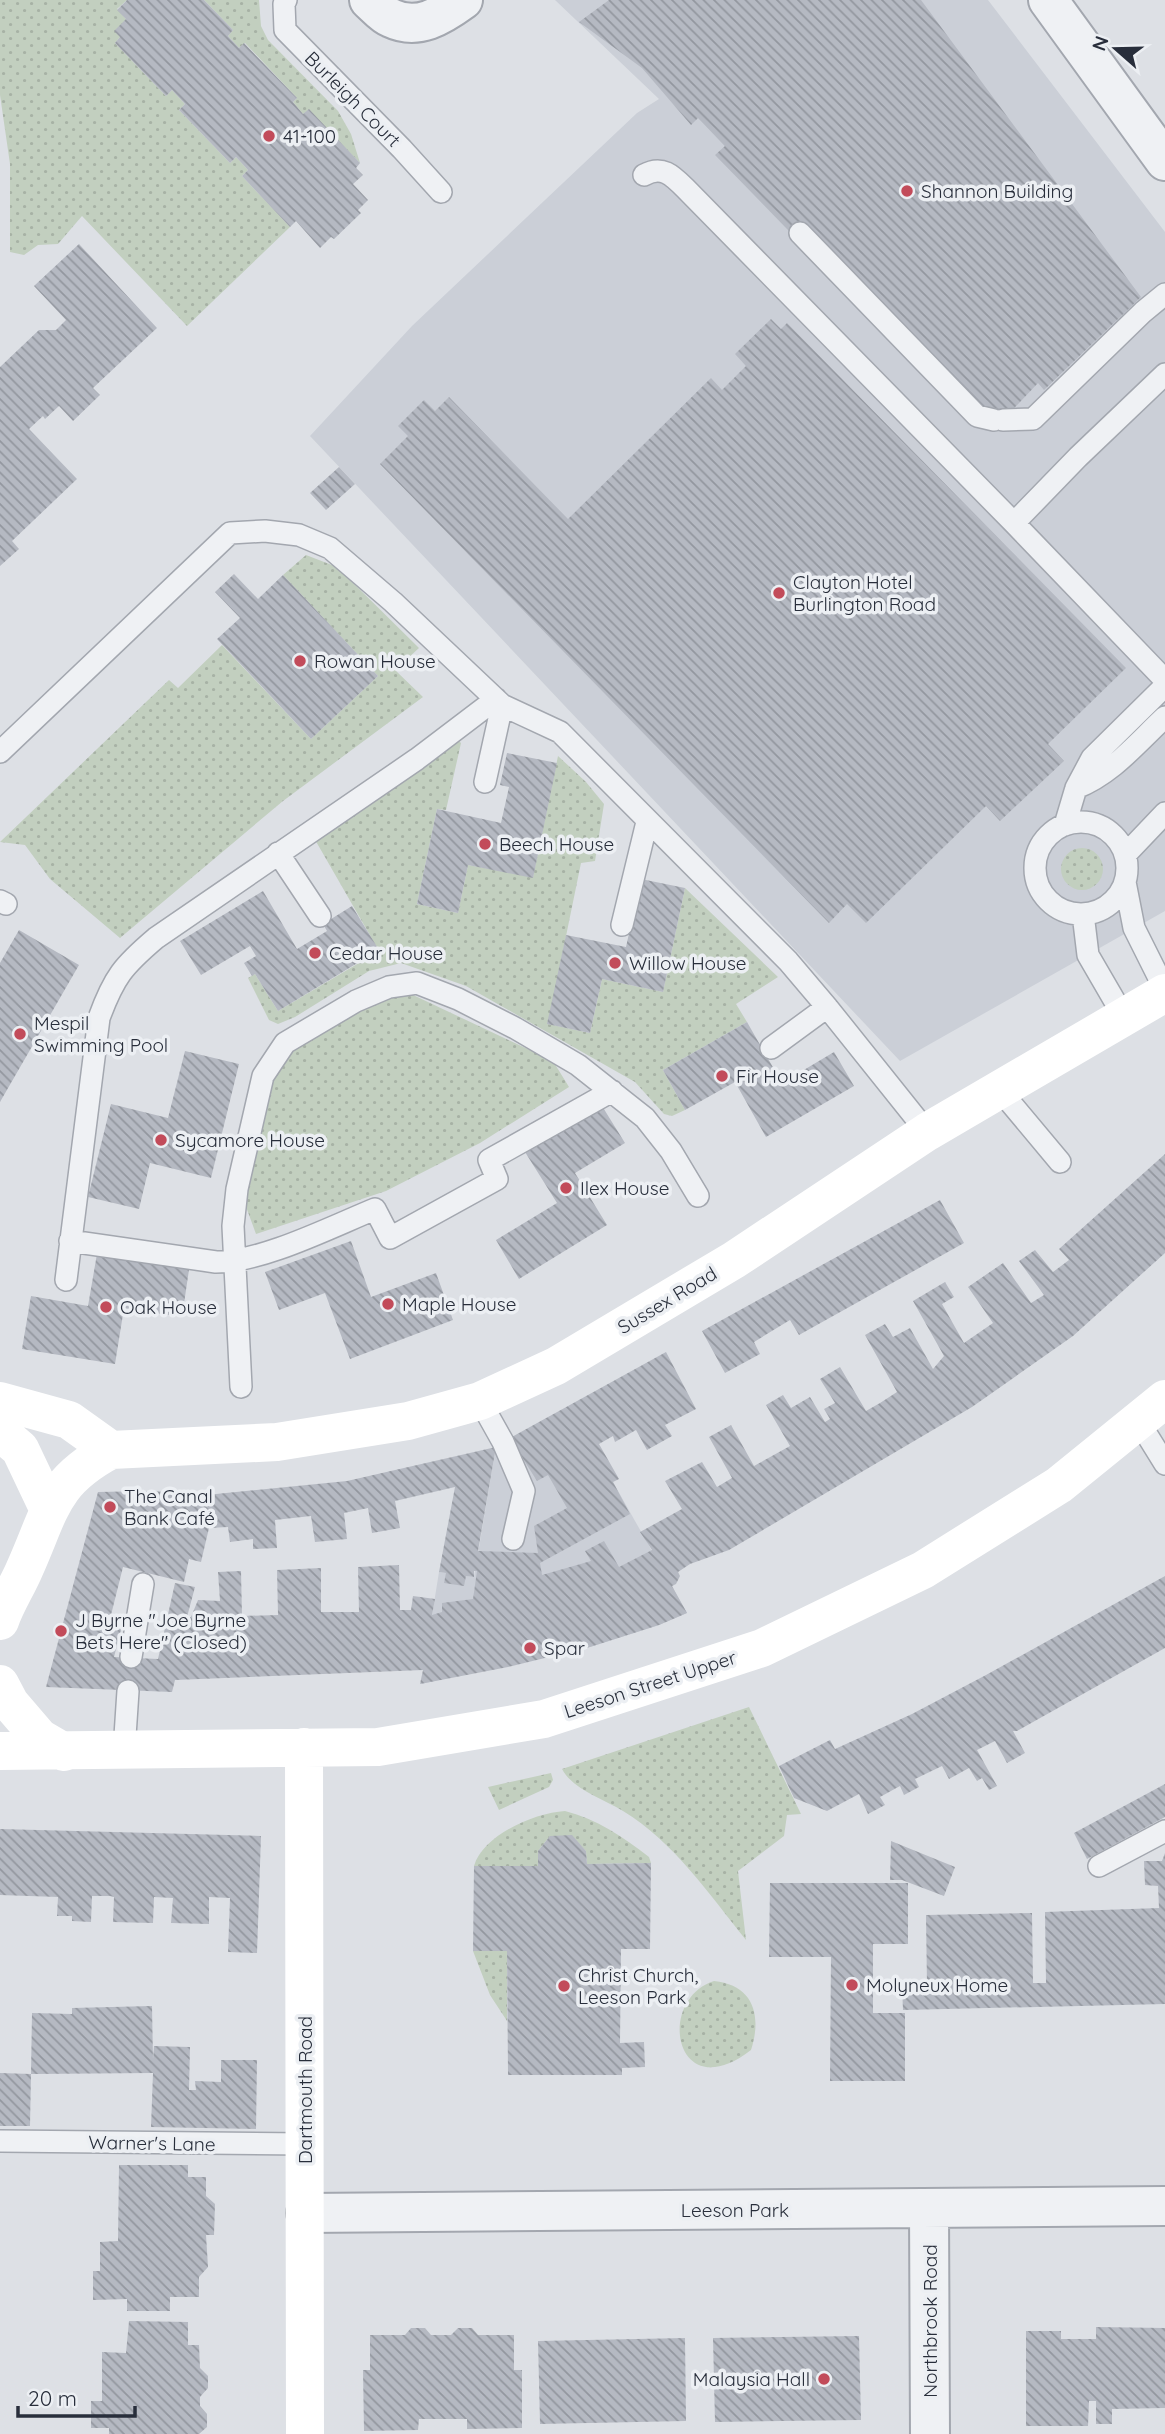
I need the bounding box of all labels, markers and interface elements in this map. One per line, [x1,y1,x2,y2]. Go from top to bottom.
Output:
north arrow [1081,14,1151,84]
text: N [1086,33,1114,54]
street label: Burleigh Court [300,46,406,152]
place label: 41-100 [283,124,336,148]
marker: 41-100 [261,128,277,144]
place label: Shannon Building [921,179,1073,203]
marker: Shannon Building [899,183,915,199]
place label: Clayton Hotel Burlington Road [793,570,936,616]
marker: Clayton Hotel Burlington Road [771,585,787,601]
place label: Rowan House [314,649,436,673]
marker: Rowan House [292,653,308,669]
place label: Beech House [499,832,614,856]
marker: Beech House [477,836,493,852]
place label: Cedar House [329,941,443,965]
marker: Cedar House [307,945,323,961]
place label: Willow House [629,951,747,975]
marker: Willow House [607,955,623,971]
place label: Mespil Swimming Pool [34,1011,168,1057]
marker: Mespil Swimming Pool [12,1026,28,1042]
place label: Fir House [736,1064,819,1088]
marker: Fir House [714,1068,730,1084]
place label: Sycamore House [175,1128,325,1152]
marker: Sycamore House [153,1132,169,1148]
place label: Ilex House [580,1176,670,1200]
marker: Ilex House [558,1180,574,1196]
street label: Sussex Road [613,1261,721,1339]
place label: Maple House [402,1292,516,1316]
place label: Oak House [120,1295,217,1319]
marker: Maple House [380,1296,396,1312]
marker: Oak House [98,1299,114,1315]
place label: The Canal Bank Café [124,1484,215,1530]
marker: The Canal Bank Café [102,1499,118,1515]
place label: J Byrne "Joe Byrne Bets Here" (Closed) [75,1608,247,1654]
marker: J Byrne "Joe Byrne Bets Here" (Closed) [53,1623,69,1639]
place label: Spar [544,1636,586,1660]
marker: Spar [522,1640,538,1656]
street label: Leeson Street Upper [561,1645,740,1723]
place label: Christ Church, Leeson Park [578,1963,699,2009]
place label: Molyneux Home [866,1973,1008,1997]
marker: Molyneux Home [844,1977,860,1993]
marker: Christ Church, Leeson Park [556,1978,572,1994]
street label: Dartmouth Road [293,2016,317,2164]
street label: Warner's Lane [88,2130,216,2156]
street label: Leeson Park [681,2198,789,2222]
street label: Northbrook Road [918,2244,942,2398]
place label: Malaysia Hall [693,2367,810,2391]
marker: Malaysia Hall [816,2371,832,2387]
scale bar [18,2374,135,2418]
text: 20 m [28,2385,77,2411]

